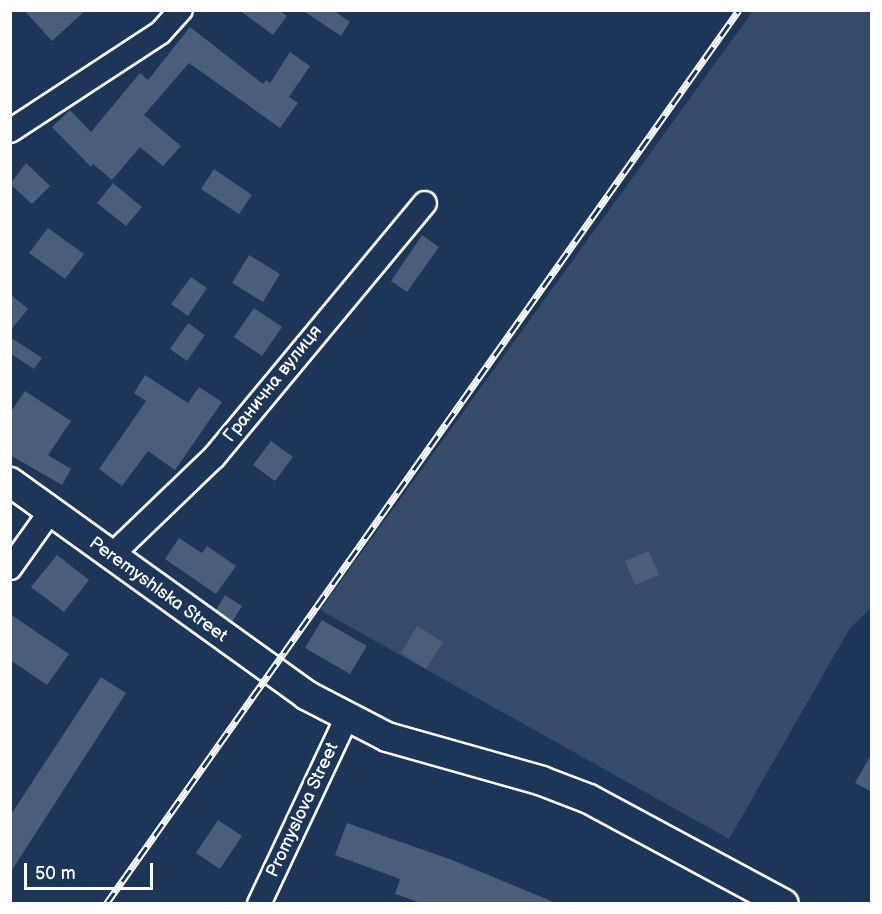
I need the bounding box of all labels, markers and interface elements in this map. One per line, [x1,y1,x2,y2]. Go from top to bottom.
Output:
street label: Гранична вулиця [219,321,327,447]
street label: Peremyshlska Street [85,533,231,647]
street label: Promyslova Street [262,739,344,881]
scale bar [27,851,156,889]
text: 50 m [35,863,76,884]

